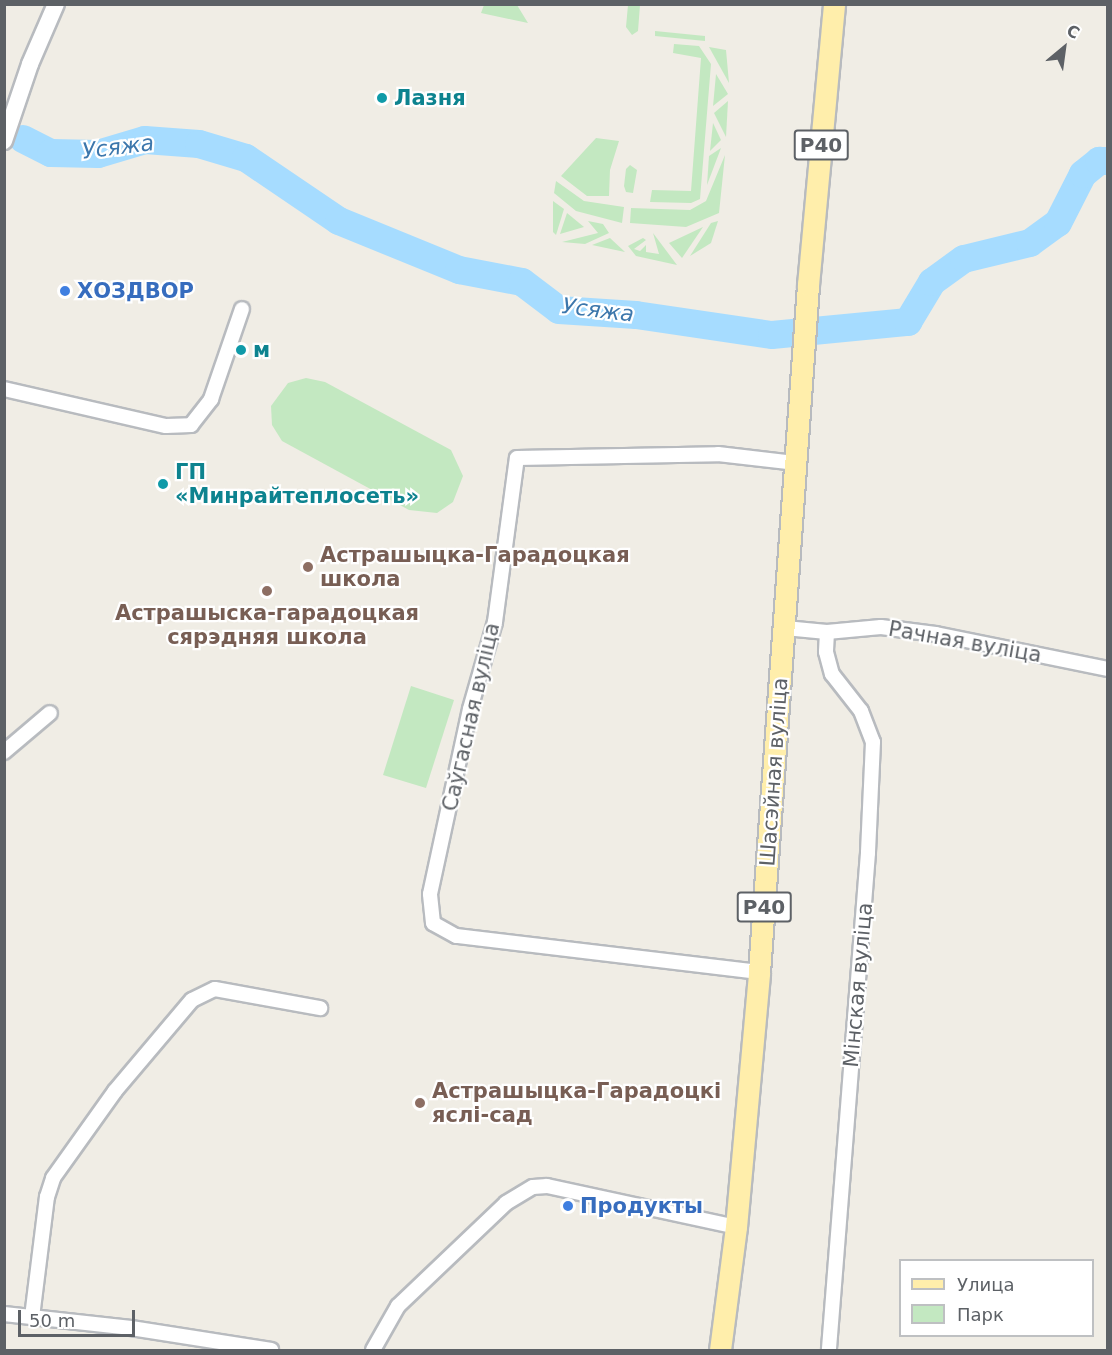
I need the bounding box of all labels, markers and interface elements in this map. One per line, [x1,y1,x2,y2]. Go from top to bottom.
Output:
north arrow [1034,18,1094,78]
text: С [1063,21,1083,43]
place label: Лазня [394,85,466,111]
marker: Лазня [375,91,389,105]
road number: Р40 [792,128,850,162]
water label: Усяжа [81,130,155,164]
place label: ХОЗДВОР [77,278,194,304]
marker: ХОЗДВОР [58,284,72,298]
water label: Усяжа [561,293,635,327]
place label: м [253,337,270,363]
marker: м [234,343,248,357]
place label: ГП «Минрайтеплосеть» [175,459,419,509]
marker: ГП «Минрайтеплосеть» [156,477,170,491]
place label: Астрашыцка-Гарадоцкая школа [320,542,630,592]
marker: Астрашыцка-Гарадоцкая школа [301,560,315,574]
marker: Астрашыска-гарадоцкая сярэдняя школа [260,584,274,598]
place label: Астрашыска-гарадоцкая сярэдняя школа [115,600,419,650]
street label: Рачная вуліца [886,616,1044,668]
street label: Саўгасная вуліца [437,620,505,814]
street label: Шасэйная вуліца [755,677,793,867]
road number: Р40 [736,890,792,924]
street label: Мінская вуліца [838,902,878,1068]
place label: Астрашыцка-Гарадоцкі яслі-сад [432,1078,721,1128]
marker: Астрашыцка-Гарадоцкі яслі-сад [413,1096,427,1110]
place label: Продукты [580,1193,703,1219]
marker: Продукты [561,1199,575,1213]
legend [899,1259,1094,1337]
text: Улица [957,1274,1014,1295]
scale bar [21,1298,138,1336]
text: Парк [957,1304,1004,1325]
text: 50 m [29,1310,75,1331]

